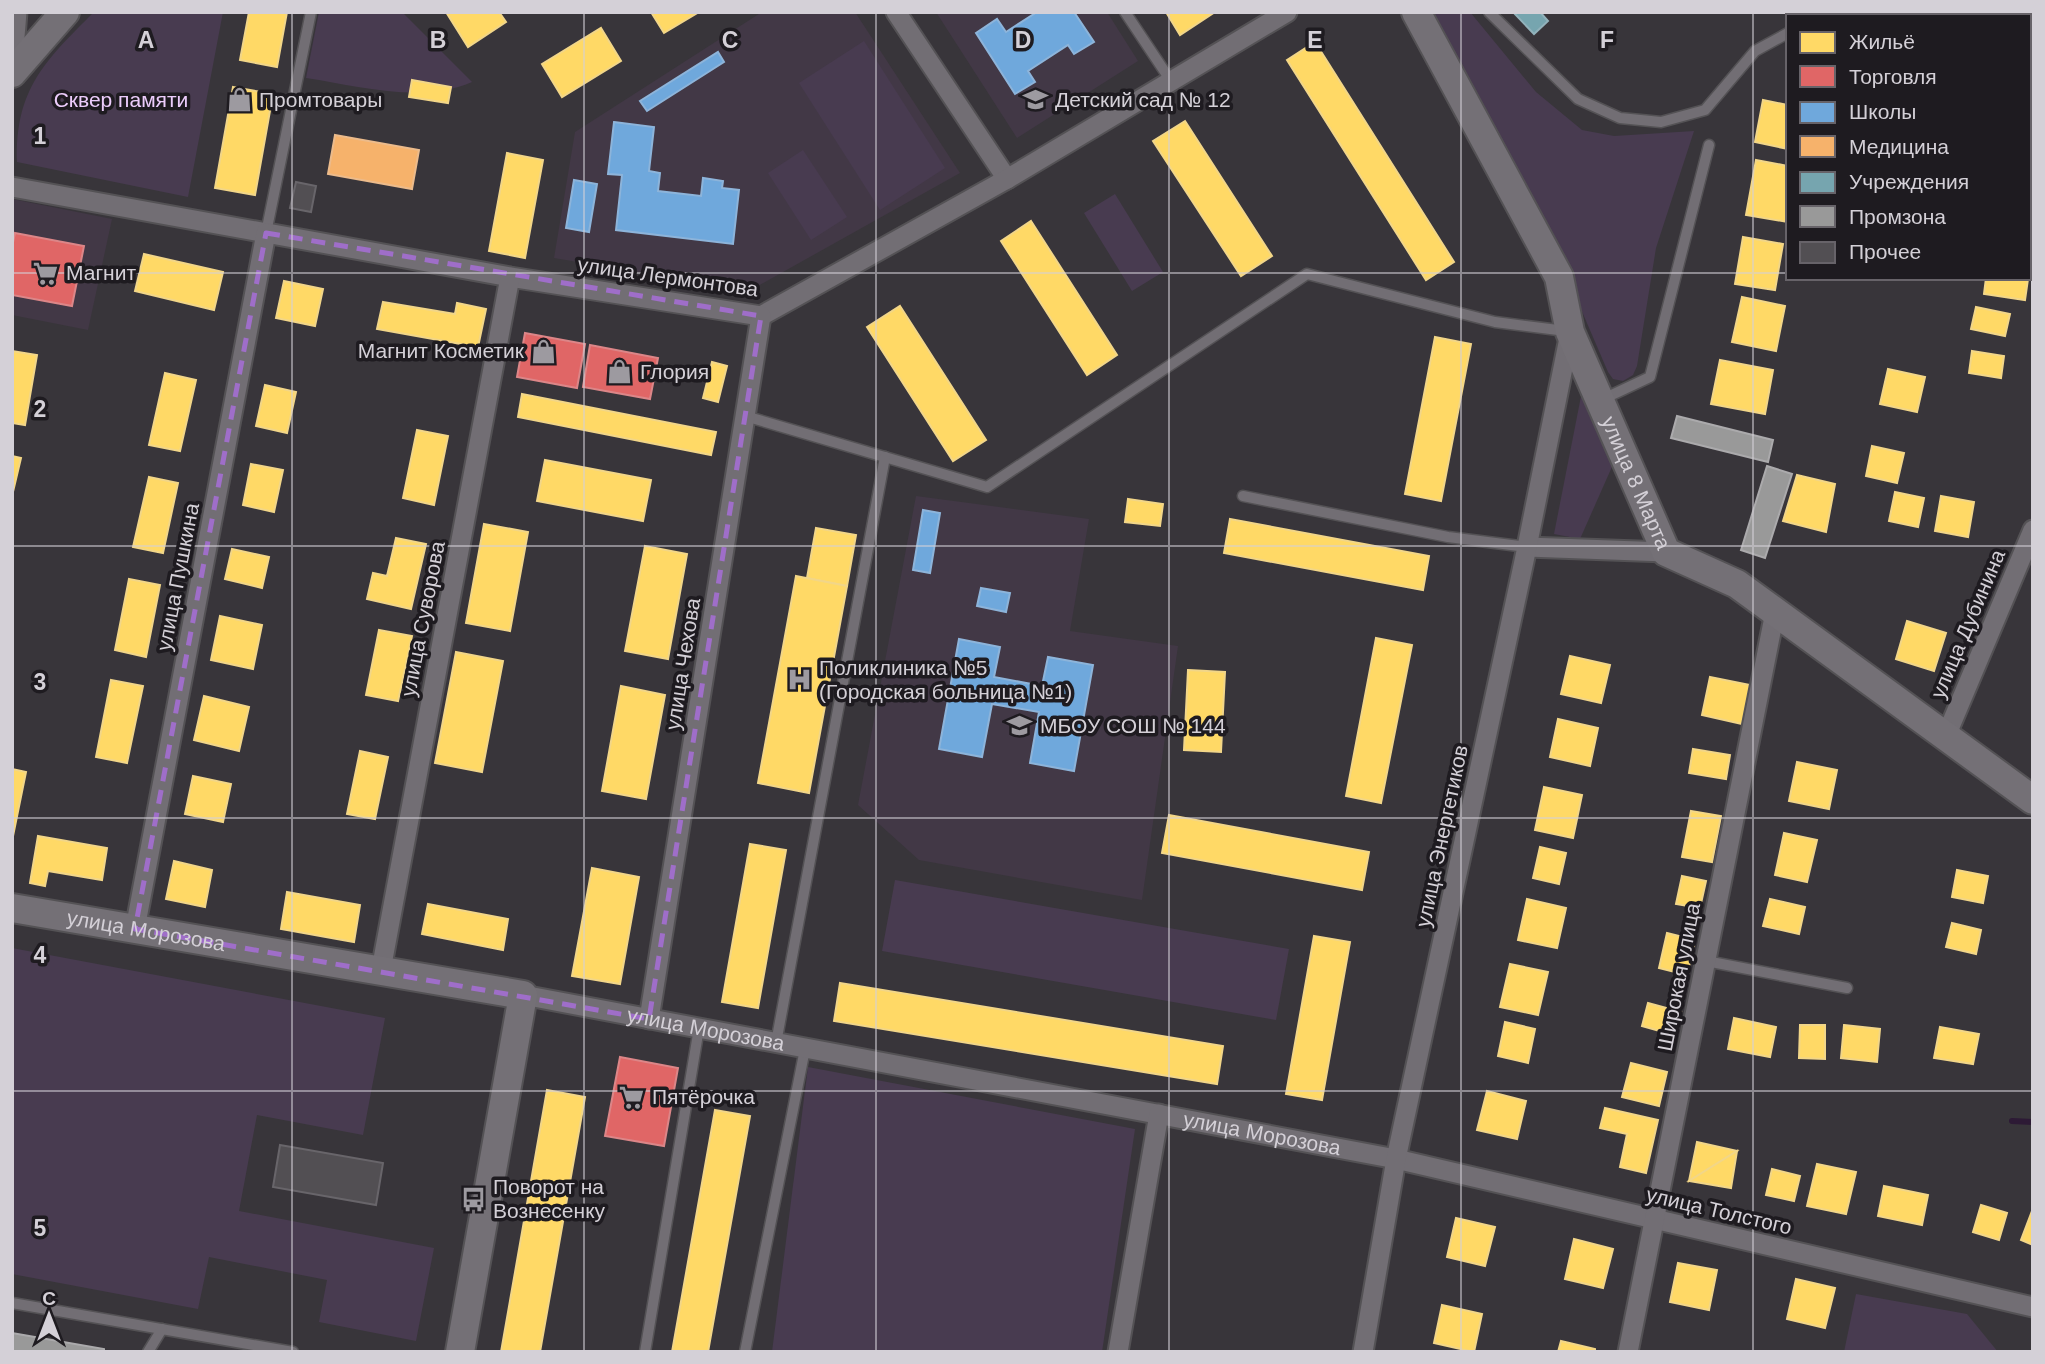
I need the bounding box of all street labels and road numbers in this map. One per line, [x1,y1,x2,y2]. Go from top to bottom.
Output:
street label: улица Лермонтова [576,252,760,301]
street label: улица 8 Марта [1597,413,1676,553]
street label: улица Пушкина [152,501,203,653]
street label: улица Суворова [396,539,449,699]
street label: улица Дубинина [1926,546,2009,702]
street label: улица Чехова [661,596,704,732]
street label: улица Энергетиков [1411,743,1472,929]
street label: Широкая улица [1653,900,1704,1053]
street label: улица Морозова [65,906,227,955]
street label: улица Морозова [625,1003,787,1055]
street label: улица Морозова [1181,1107,1343,1159]
street label: улица Толстого [1644,1183,1794,1238]

